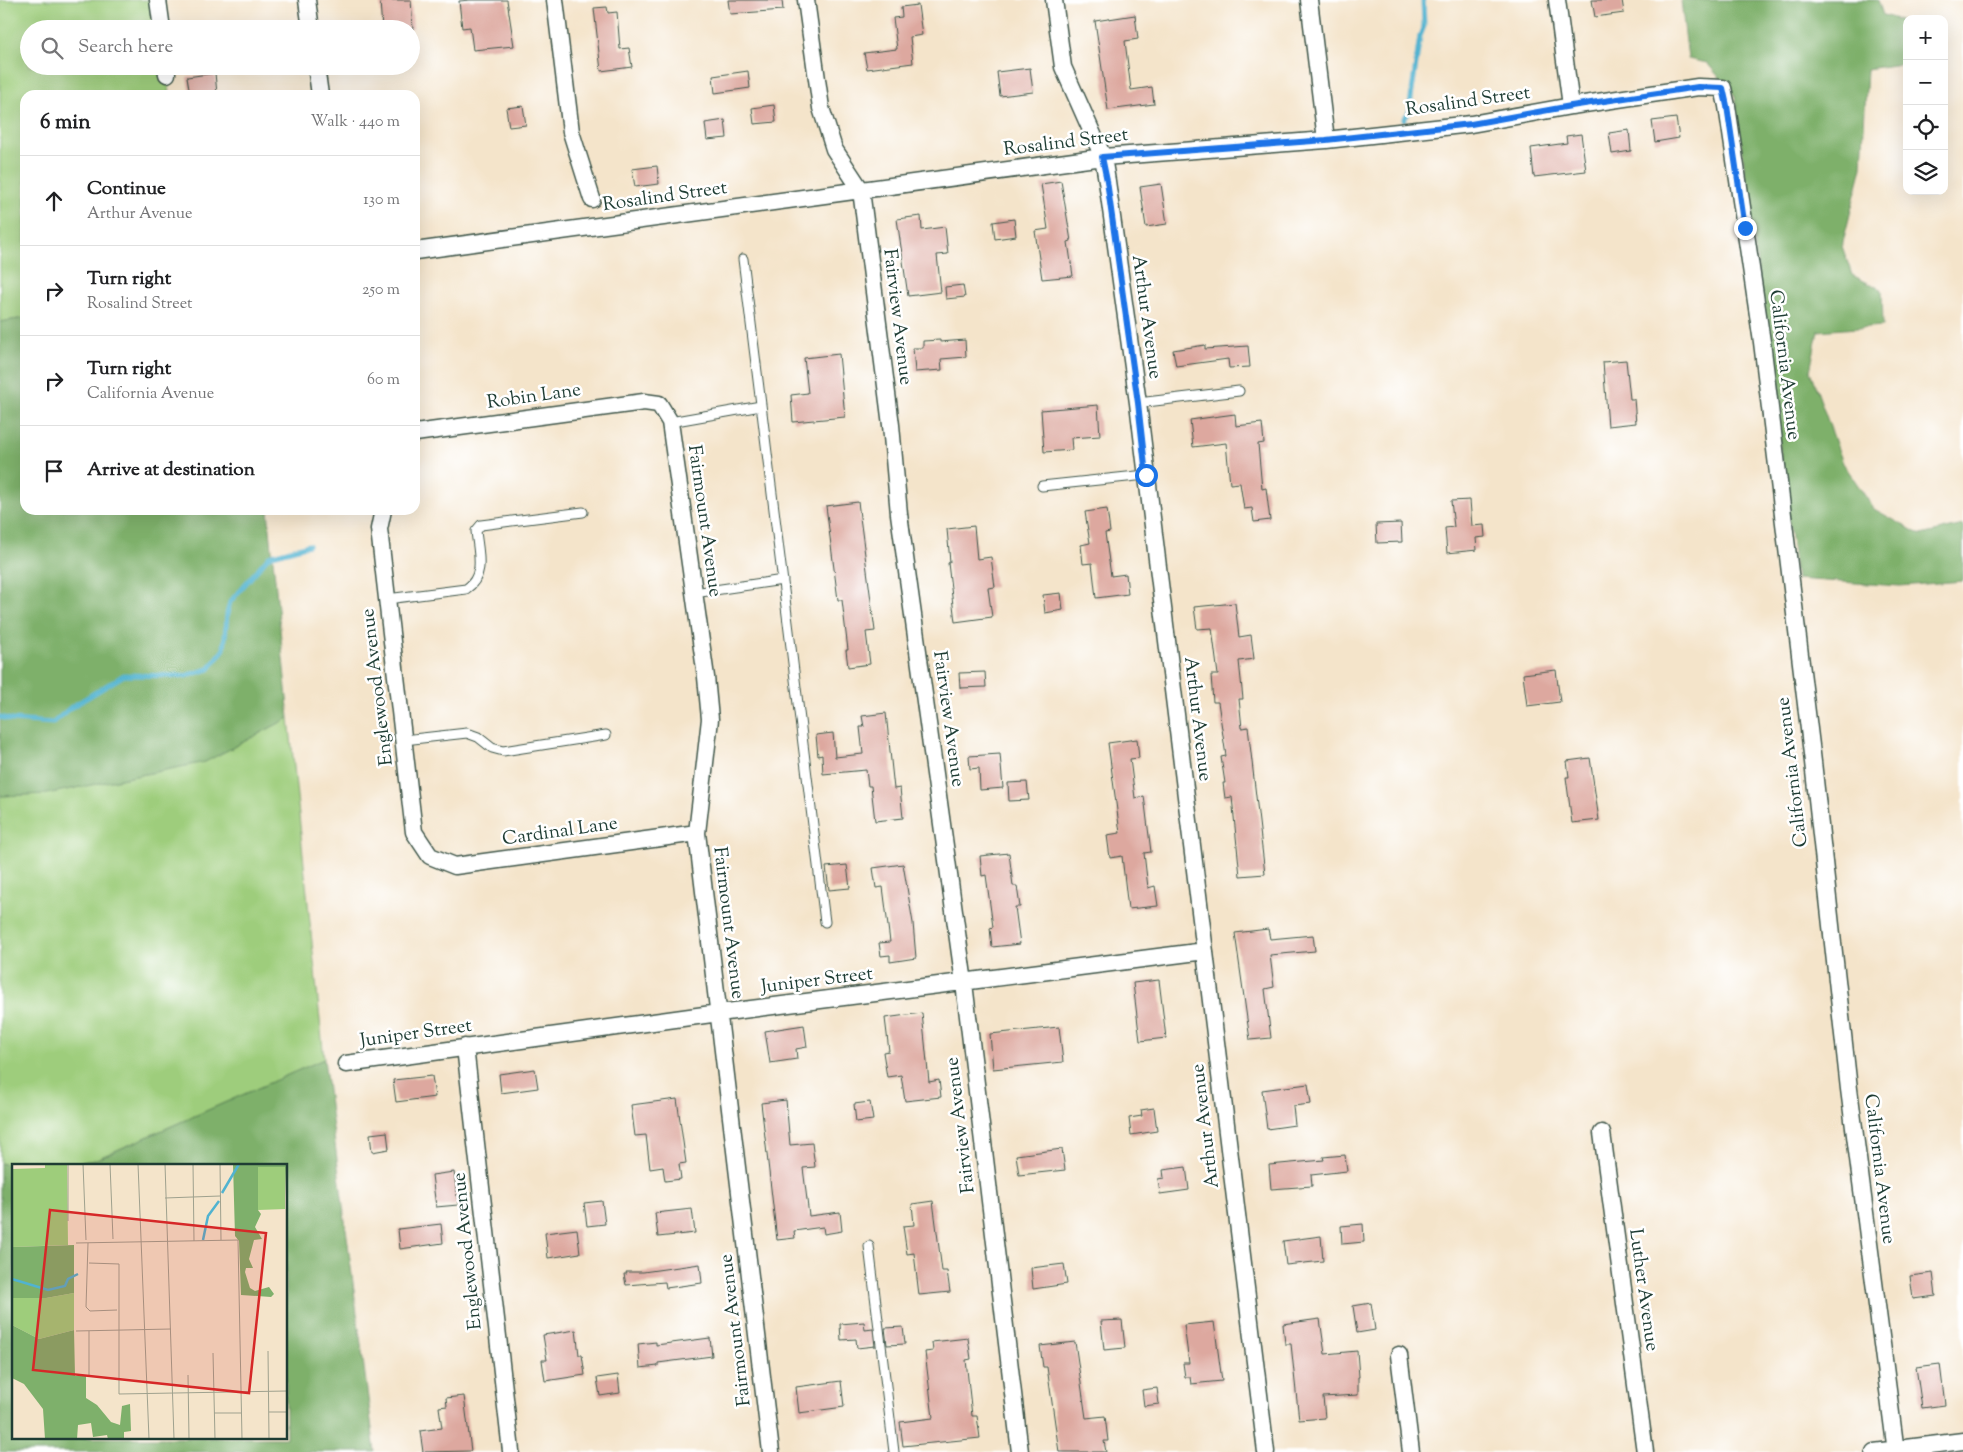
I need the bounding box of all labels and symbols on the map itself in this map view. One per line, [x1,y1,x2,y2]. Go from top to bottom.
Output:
street label: Rosalind Street [1404,80,1532,124]
street label: Rosalind Street [1002,122,1130,164]
street label: Rosalind Street [601,175,729,219]
route end [1734,217,1757,240]
street label: Fairview Avenue [875,247,919,387]
street label: Arthur Avenue [1124,253,1168,381]
street label: California Avenue [1761,288,1807,442]
street label: Robin Lane [485,377,583,417]
street label: Fairmount Avenue [680,443,728,599]
route start [1135,464,1158,487]
street label: Englewood Avenue [355,607,401,767]
street label: Fairview Avenue [925,649,971,789]
street label: Arthur Avenue [1176,655,1218,783]
street label: California Avenue [1770,695,1816,849]
street label: Cardinal Lane [501,811,620,853]
street label: Fairmount Avenue [705,845,751,1001]
street label: Juniper Street [758,961,875,1001]
street label: Juniper Street [357,1013,474,1055]
street label: Fairview Avenue [939,1055,983,1195]
street label: Arthur Avenue [1185,1062,1227,1190]
street label: California Avenue [1856,1092,1902,1246]
inset map [12,1164,288,1440]
street label: Englewood Avenue [446,1171,490,1331]
street label: Luther Avenue [1621,1227,1665,1353]
street label: Fairmount Avenue [713,1252,759,1408]

